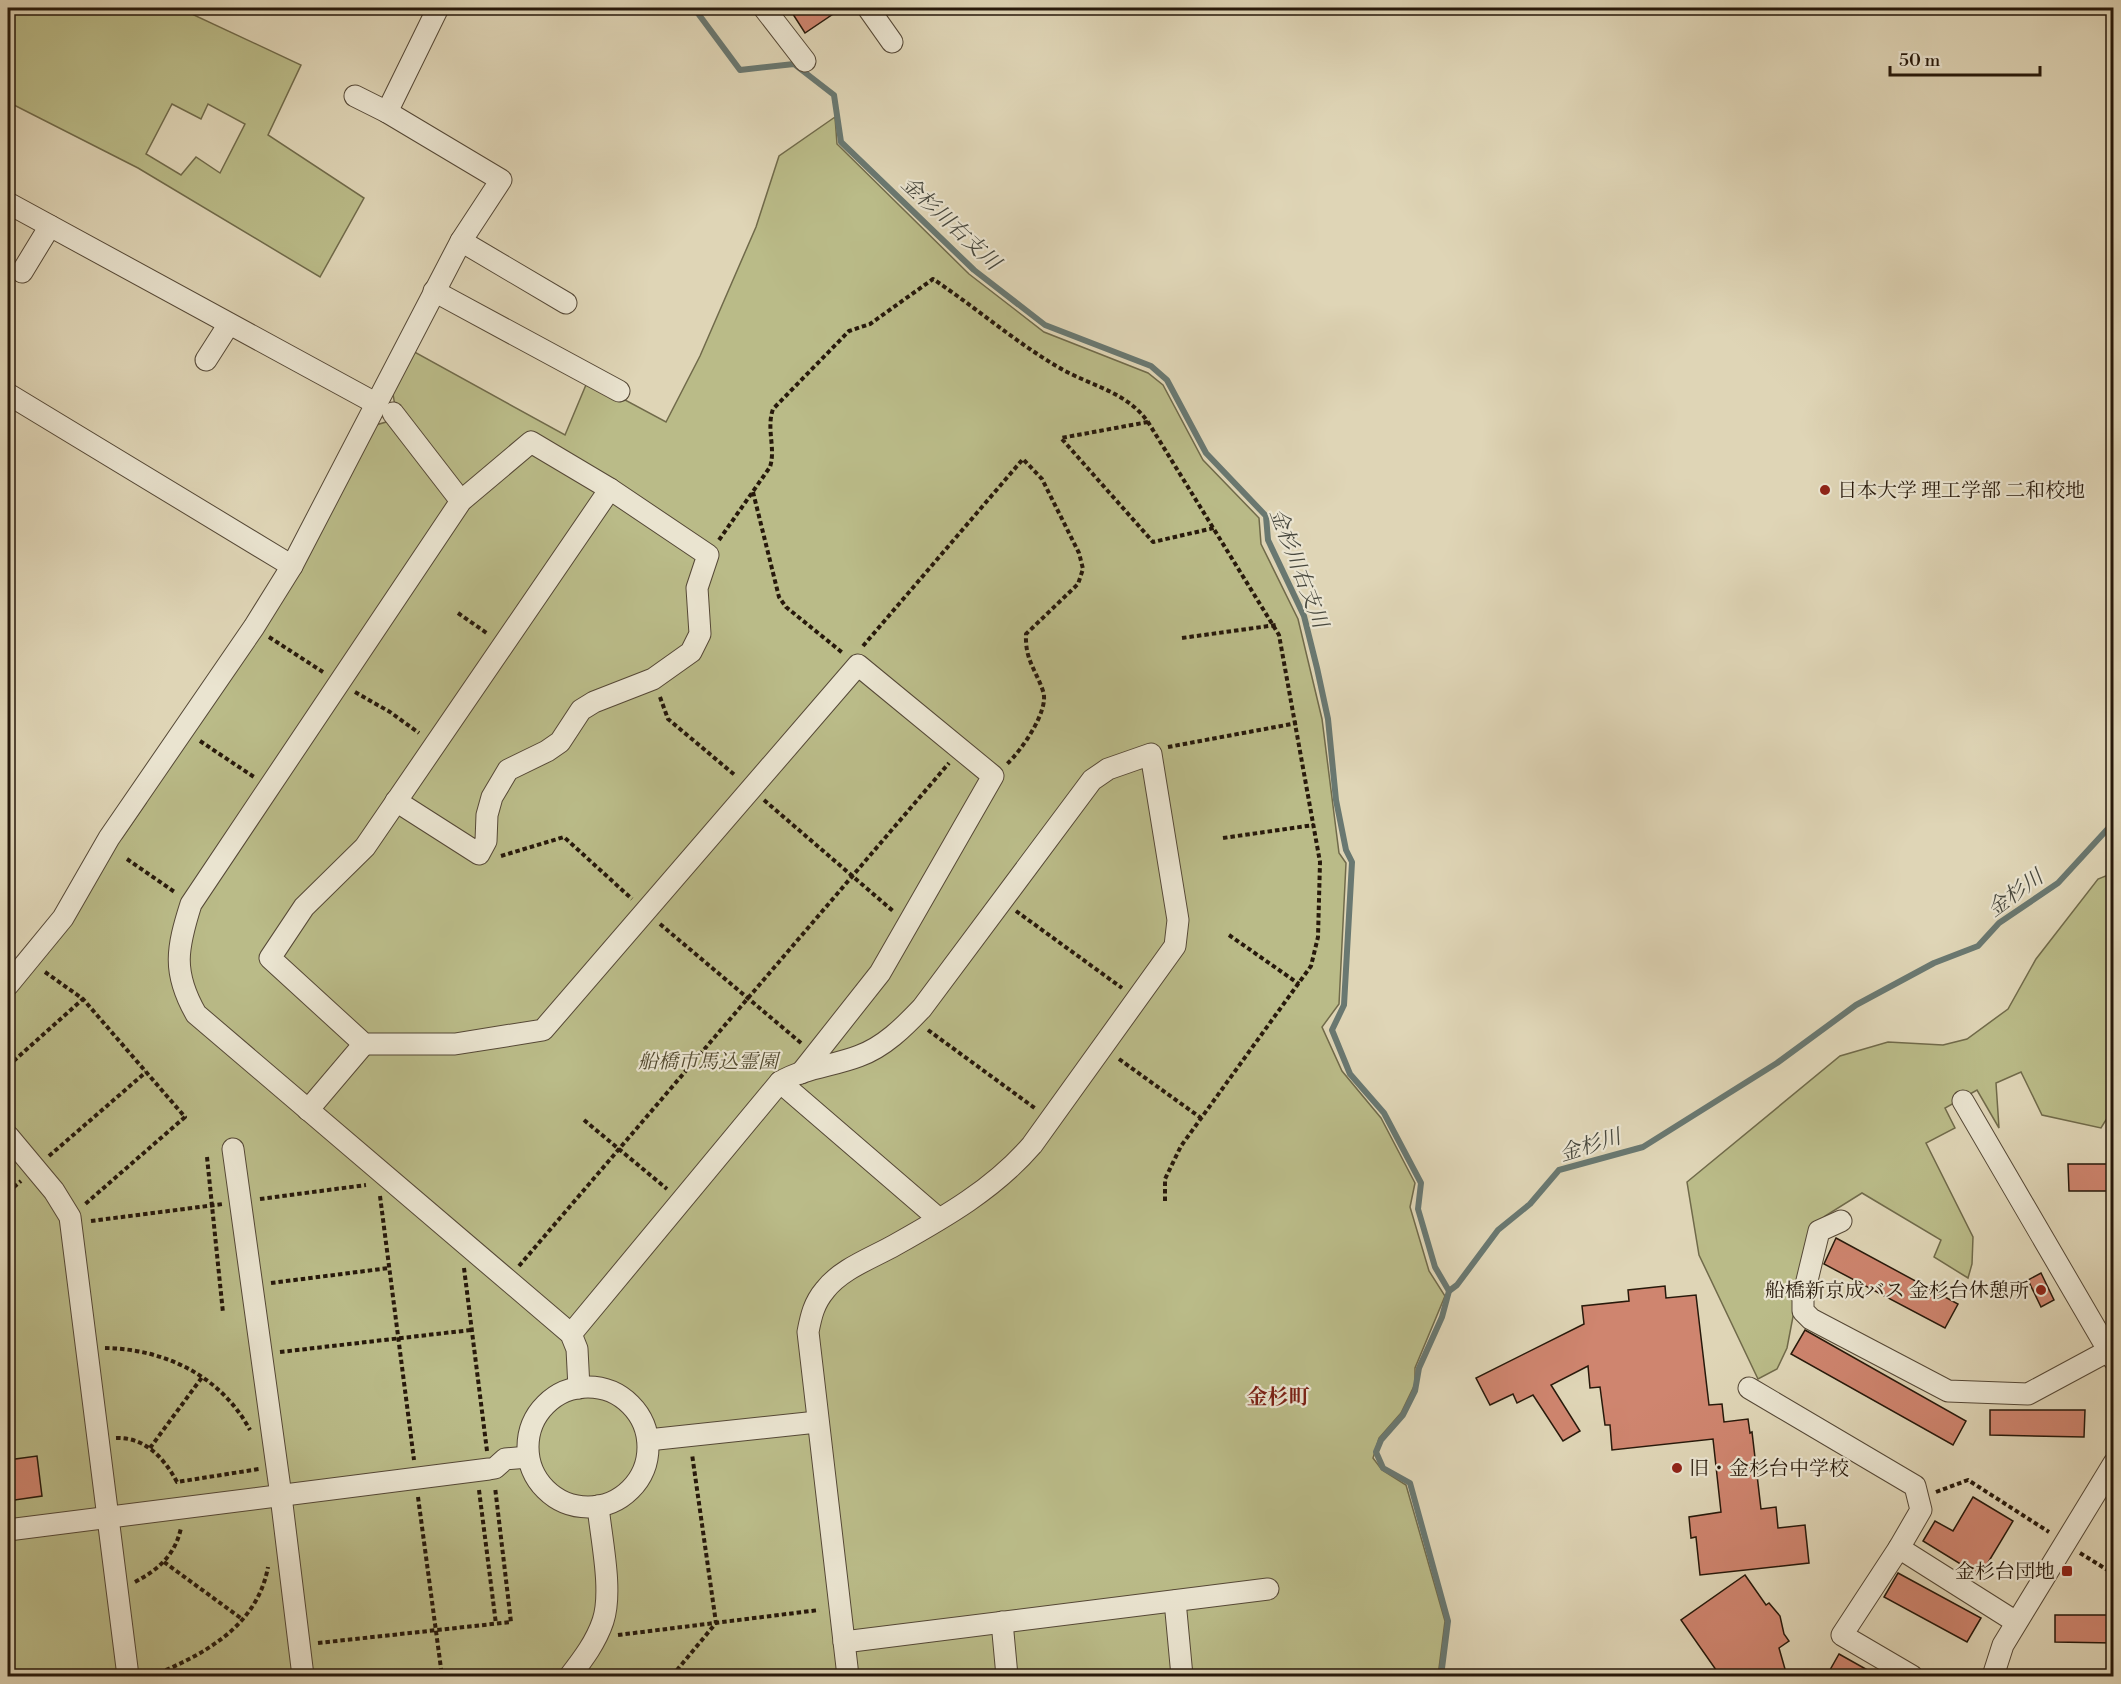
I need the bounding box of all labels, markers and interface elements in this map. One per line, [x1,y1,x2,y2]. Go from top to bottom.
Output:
scale bar [1890,39,2040,77]
text: 50 m [1899,49,1941,72]
water label: 金杉川右支川 [895,171,1007,278]
place label: 日本大学 理工学部 二和校地 [1837,479,2085,504]
marker: 日本大学 理工学部 二和校地 [1818,483,1832,497]
water label: 金杉川右支川 [1263,505,1333,634]
water label: 金杉川 [1982,864,2050,923]
park label: 船橋市馬込霊園 [638,1050,781,1075]
water label: 金杉川 [1556,1124,1626,1168]
place label: 船橋新京成バス 金杉台休憩所 [1765,1279,2029,1304]
marker: 船橋新京成バス 金杉台休憩所 [2034,1283,2048,1297]
district label: 金杉町 [1247,1385,1310,1411]
place label: 旧・金杉台中学校 [1689,1457,1849,1482]
marker: 旧・金杉台中学校 [1670,1461,1684,1475]
place label: 金杉台団地 [1955,1560,2055,1585]
marker: 金杉台団地 [2060,1564,2074,1578]

